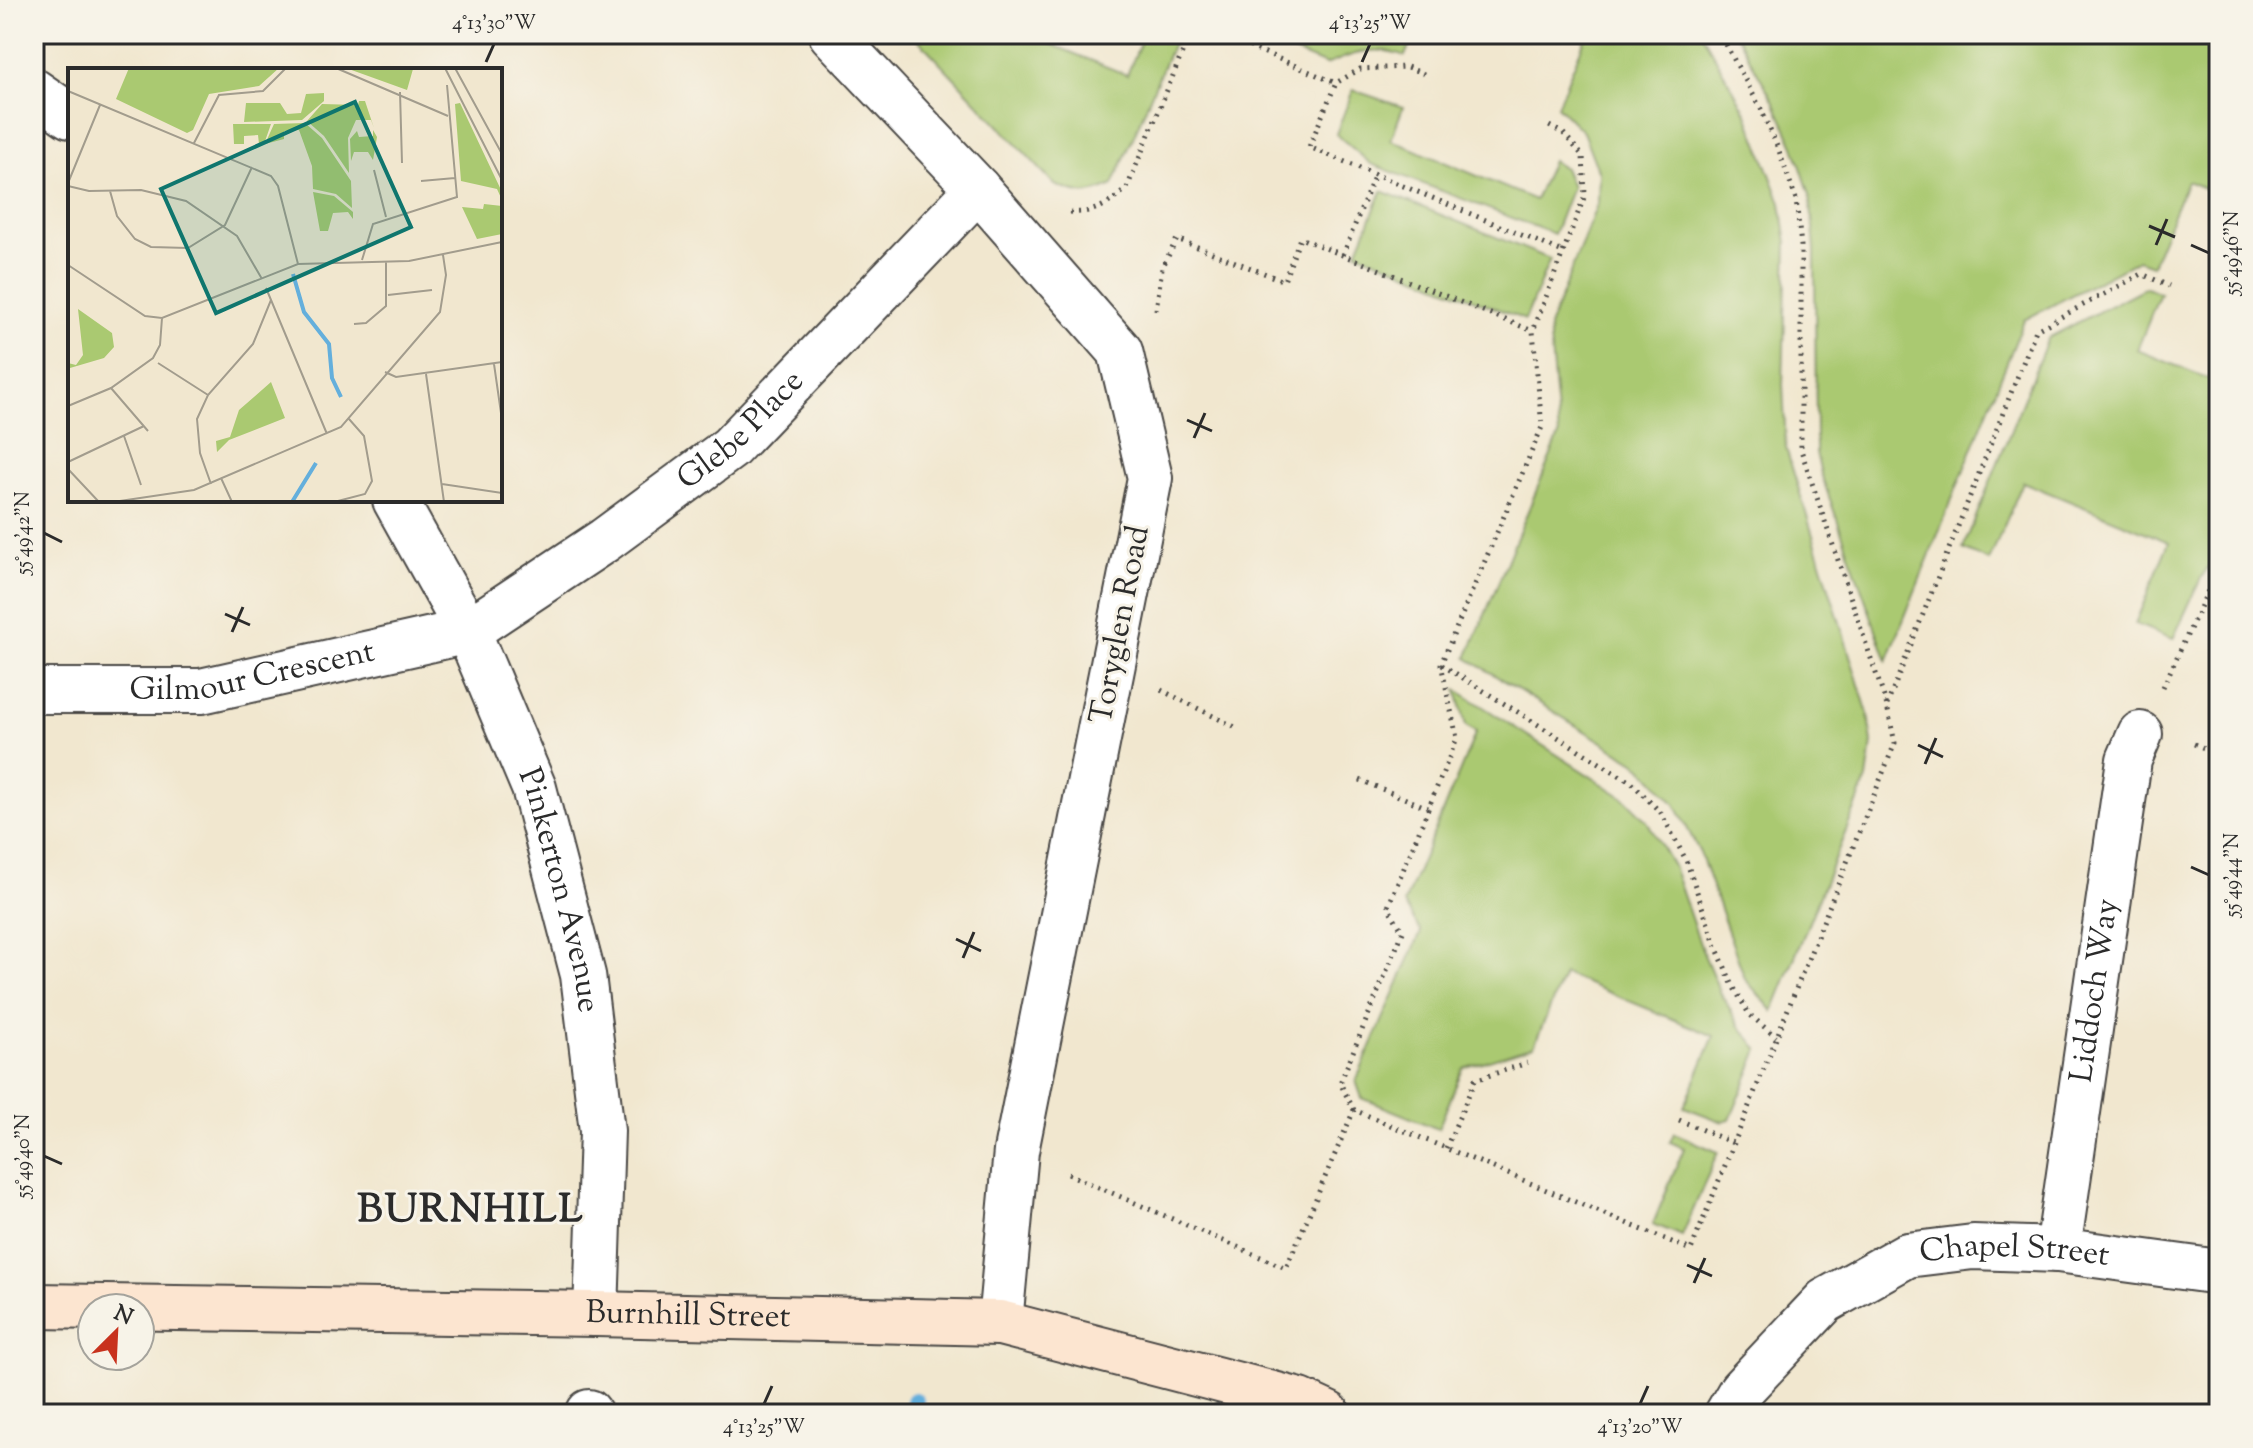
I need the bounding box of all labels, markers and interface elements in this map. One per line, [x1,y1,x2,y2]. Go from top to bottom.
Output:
text: 4°13'30"W [452,10,536,39]
text: 4°13'25"W [1329,10,1411,39]
inset map [68,68,502,502]
text: 55°49'46"N [2219,211,2248,296]
street label: Glebe Place [668,360,815,502]
text: 55°49'42"N [10,491,39,576]
street label: Toryglen Road [1079,522,1163,728]
street label: Gilmour Crescent [130,630,379,714]
street label: Pinkerton Avenue [505,761,610,1015]
text: 55°49'44"N [2219,833,2248,918]
street label: Liddoch Way [2060,896,2132,1086]
text: 55°49'40"N [10,1114,39,1199]
district label: BURNHILL [357,1183,585,1240]
street label: Chapel Street [1917,1223,2112,1280]
street label: Burnhill Street [585,1291,791,1341]
north arrow [76,1292,156,1372]
text: N [108,1298,138,1335]
text: 4°13'25"W [723,1414,805,1443]
text: 4°13'20"W [1598,1414,1683,1443]

